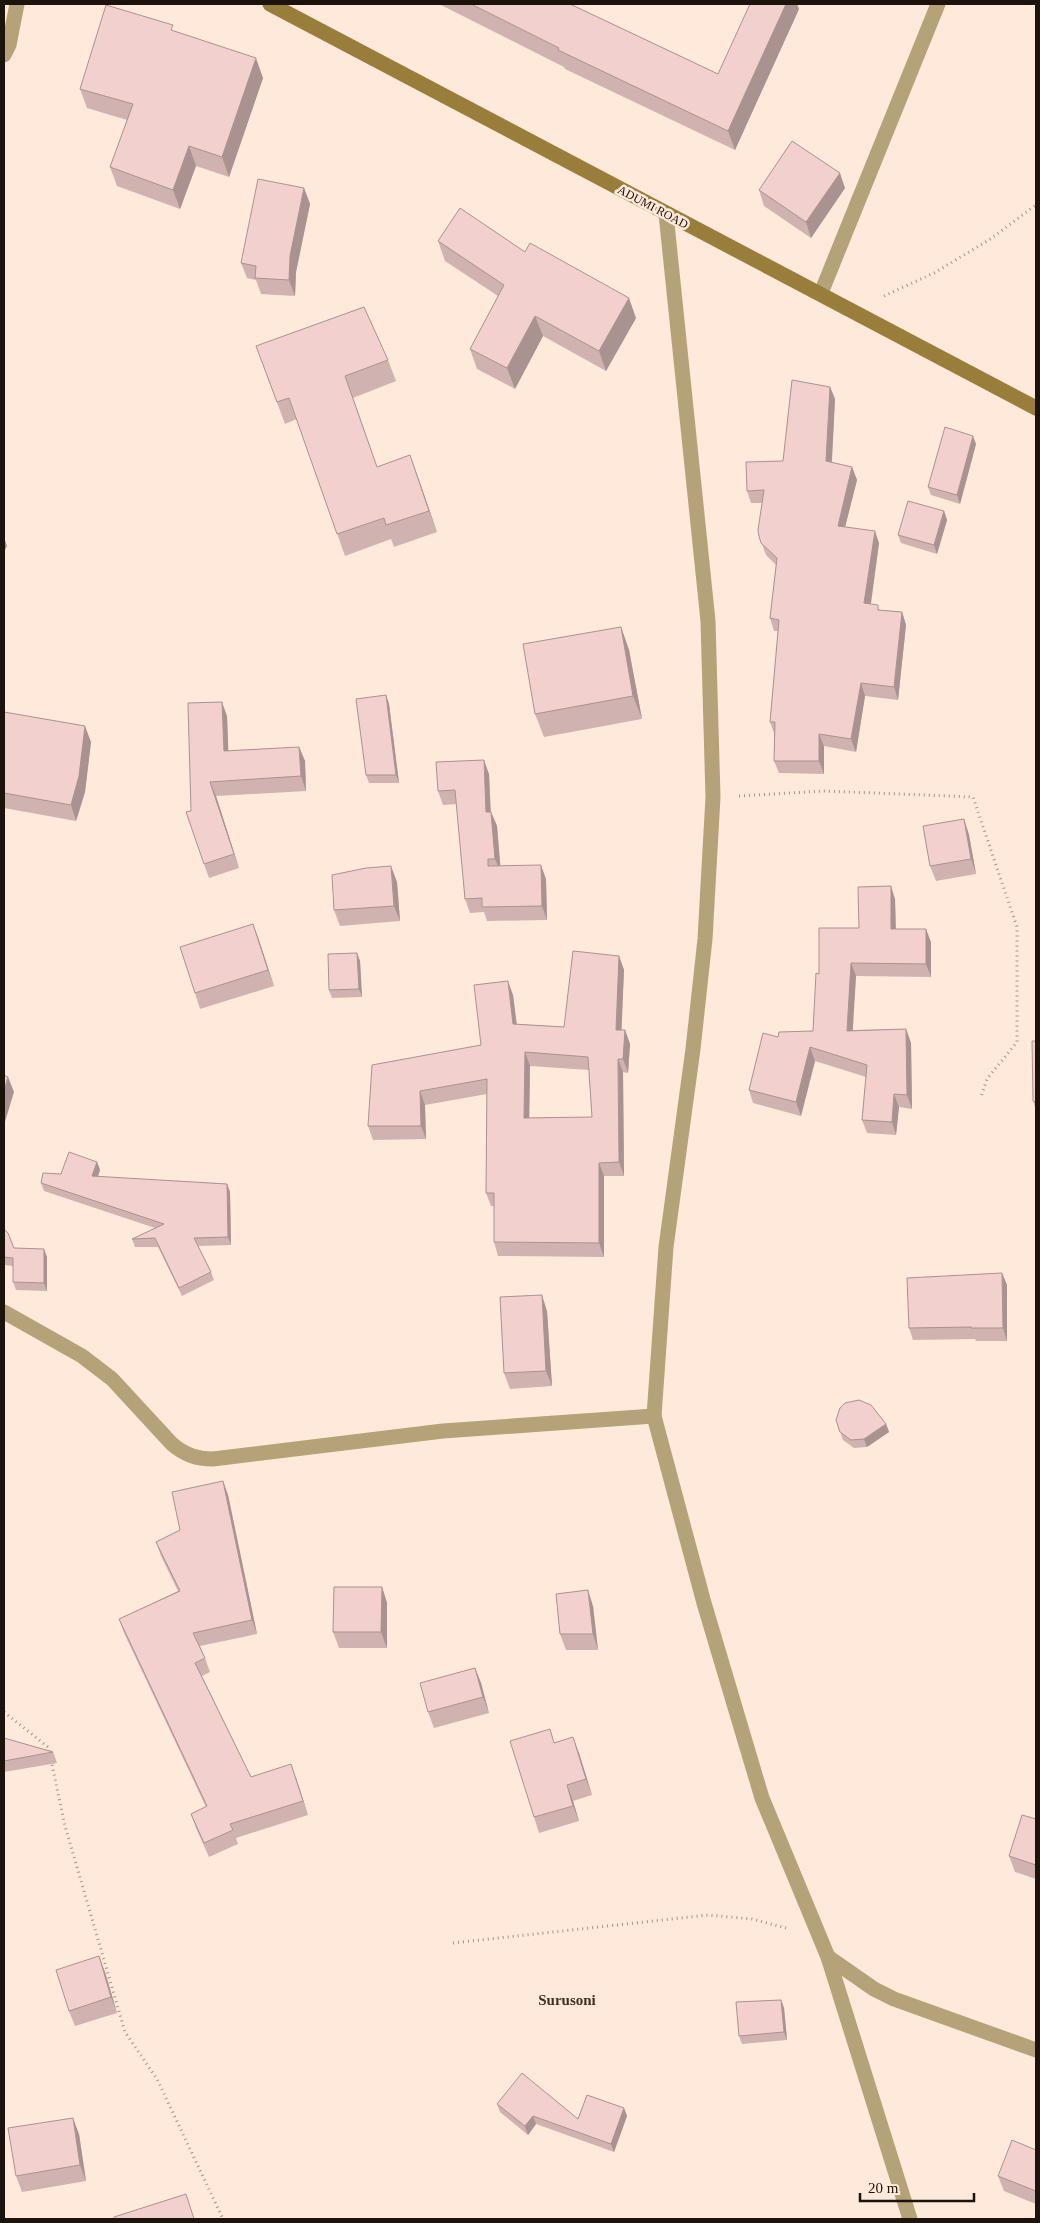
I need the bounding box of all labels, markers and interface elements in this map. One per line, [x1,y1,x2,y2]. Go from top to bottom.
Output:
street label: ADUMI ROAD [615,183,691,232]
district label: Surusoni [538,1992,596,2008]
scale bar [860,2170,974,2202]
text: 20 m [868,2180,899,2196]

